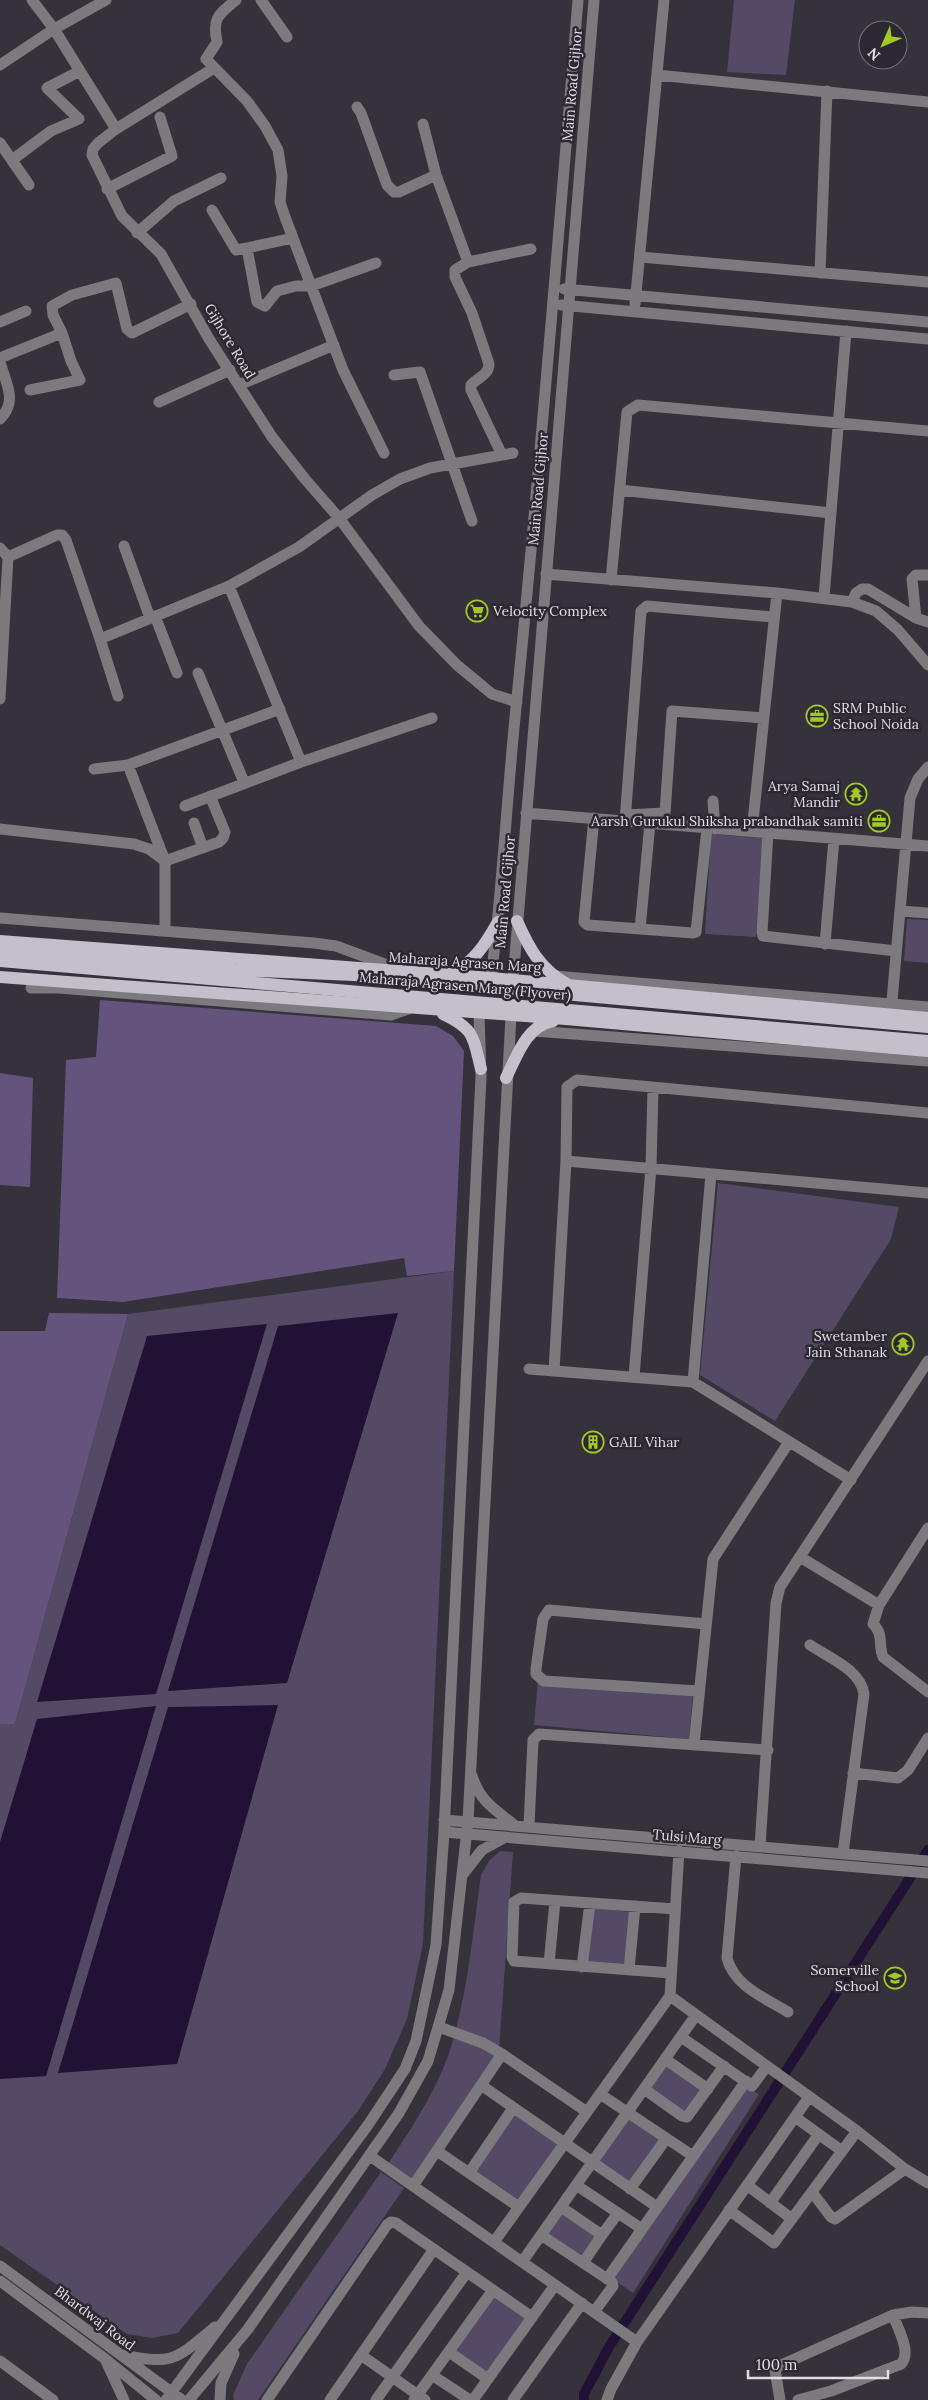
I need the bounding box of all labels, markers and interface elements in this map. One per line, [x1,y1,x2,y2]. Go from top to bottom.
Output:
north arrow [858,20,908,70]
street label: Main Road Gijhor [558,28,586,142]
text: N [863,44,884,64]
street label: Gijhore Road [201,300,259,382]
street label: Main Road Gijhor [524,432,552,546]
supermarket icon: Velocity Complex [465,599,489,623]
place label: Velocity Complex [492,602,607,620]
place label: SRM Public School Noida [833,699,919,733]
office icon: SRM Public School Noida [805,704,829,728]
place label: Arya Samaj Mandir [767,777,840,811]
temple icon: Arya Samaj Mandir [844,782,868,806]
office icon: Aarsh Gurukul Shiksha prabandhak samiti [867,809,891,833]
place label: Aarsh Gurukul Shiksha prabandhak samiti [590,812,863,830]
street label: Main Road Gijhor [491,835,519,949]
street label: Maharaja Agrasen Marg [388,948,542,976]
street label: Maharaja Agrasen Marg (Flyover) [358,968,572,1004]
place label: Swetamber Jain Sthanak [806,1327,887,1361]
temple icon: Swetamber Jain Sthanak [891,1332,915,1356]
building icon: GAIL Vihar [581,1430,605,1454]
place label: GAIL Vihar [609,1433,679,1451]
street label: Tulsi Marg [652,1825,722,1849]
place label: Somerville School [810,1961,879,1995]
school or university icon: Somerville School [883,1966,907,1990]
street label: Bhardwaj Road [51,2282,139,2354]
scale bar [748,2348,888,2380]
text: 100 m [756,2355,797,2374]

